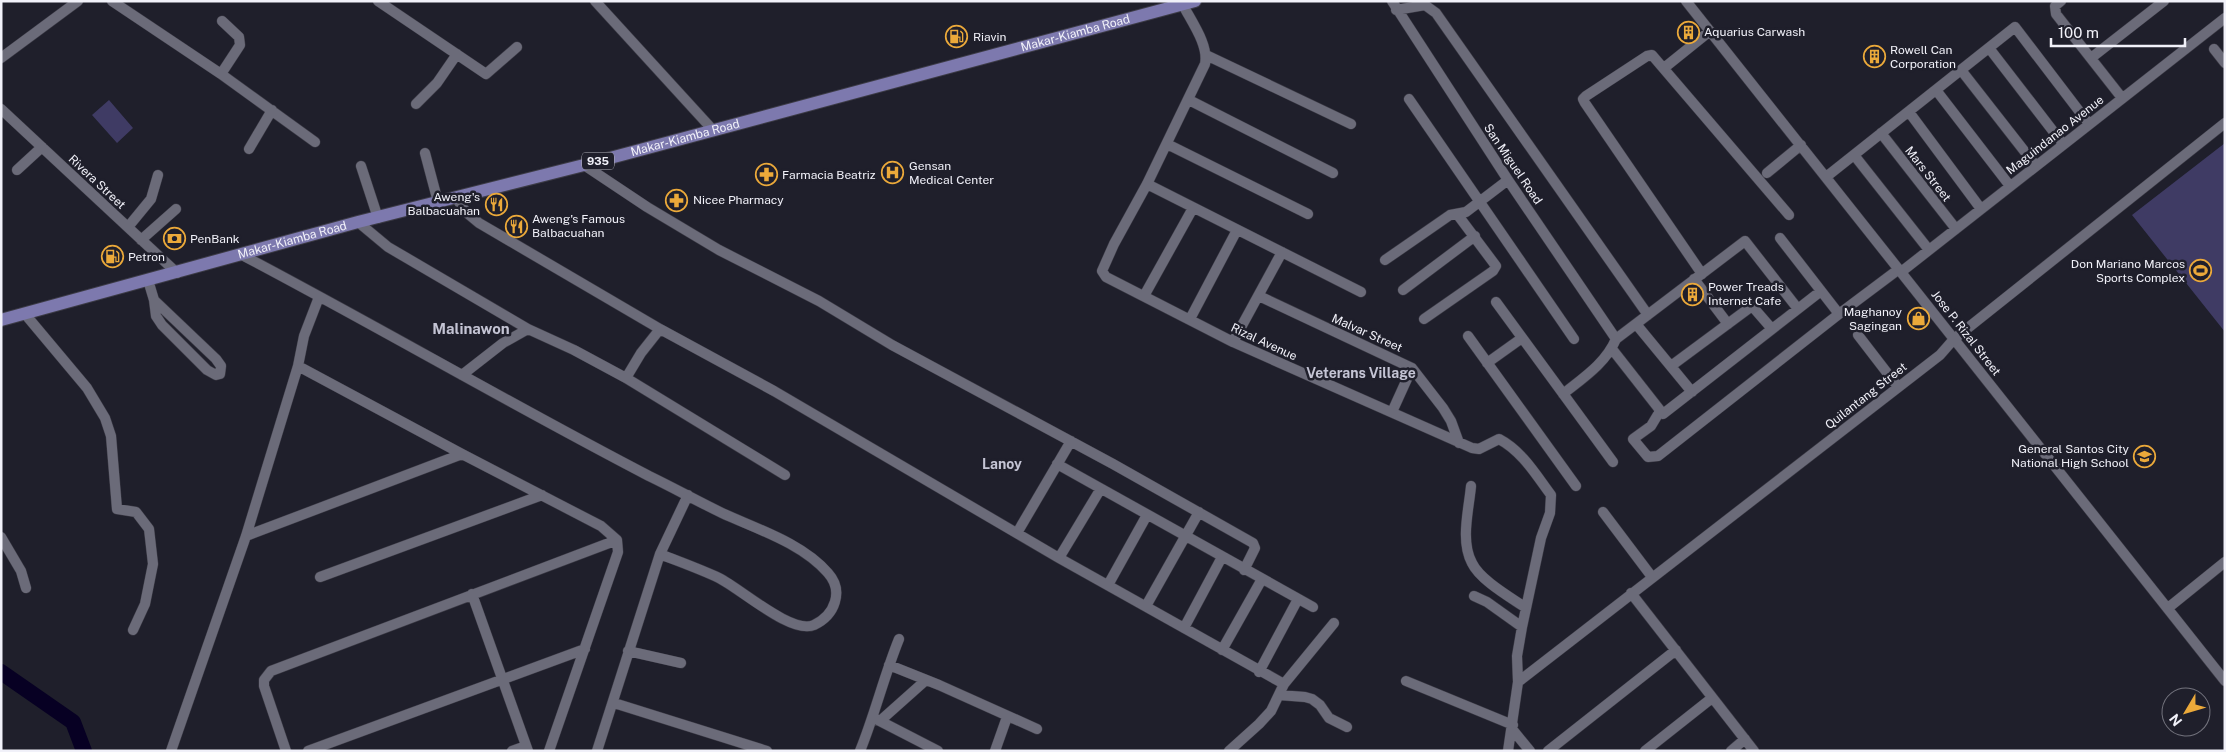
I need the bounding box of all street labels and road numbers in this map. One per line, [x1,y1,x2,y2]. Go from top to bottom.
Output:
street label: Makar-Kiamba Road [1019,12,1131,54]
street label: Maguindanao Avenue [2004,93,2107,177]
street label: Makar-Kiamba Road [629,117,741,159]
street label: San Miguel Road [1481,121,1545,207]
street label: Mars Street [1902,144,1954,205]
street label: Rivera Street [66,152,129,212]
road number: 935 [582,153,614,170]
street label: Makar-Kiamba Road [236,218,348,262]
street label: Jose P. Rizal Street [1928,288,2004,379]
street label: Malvar Street [1330,311,1405,355]
street label: Rizal Avenue [1229,321,1299,363]
street label: Quilantang Street [1822,360,1910,432]

